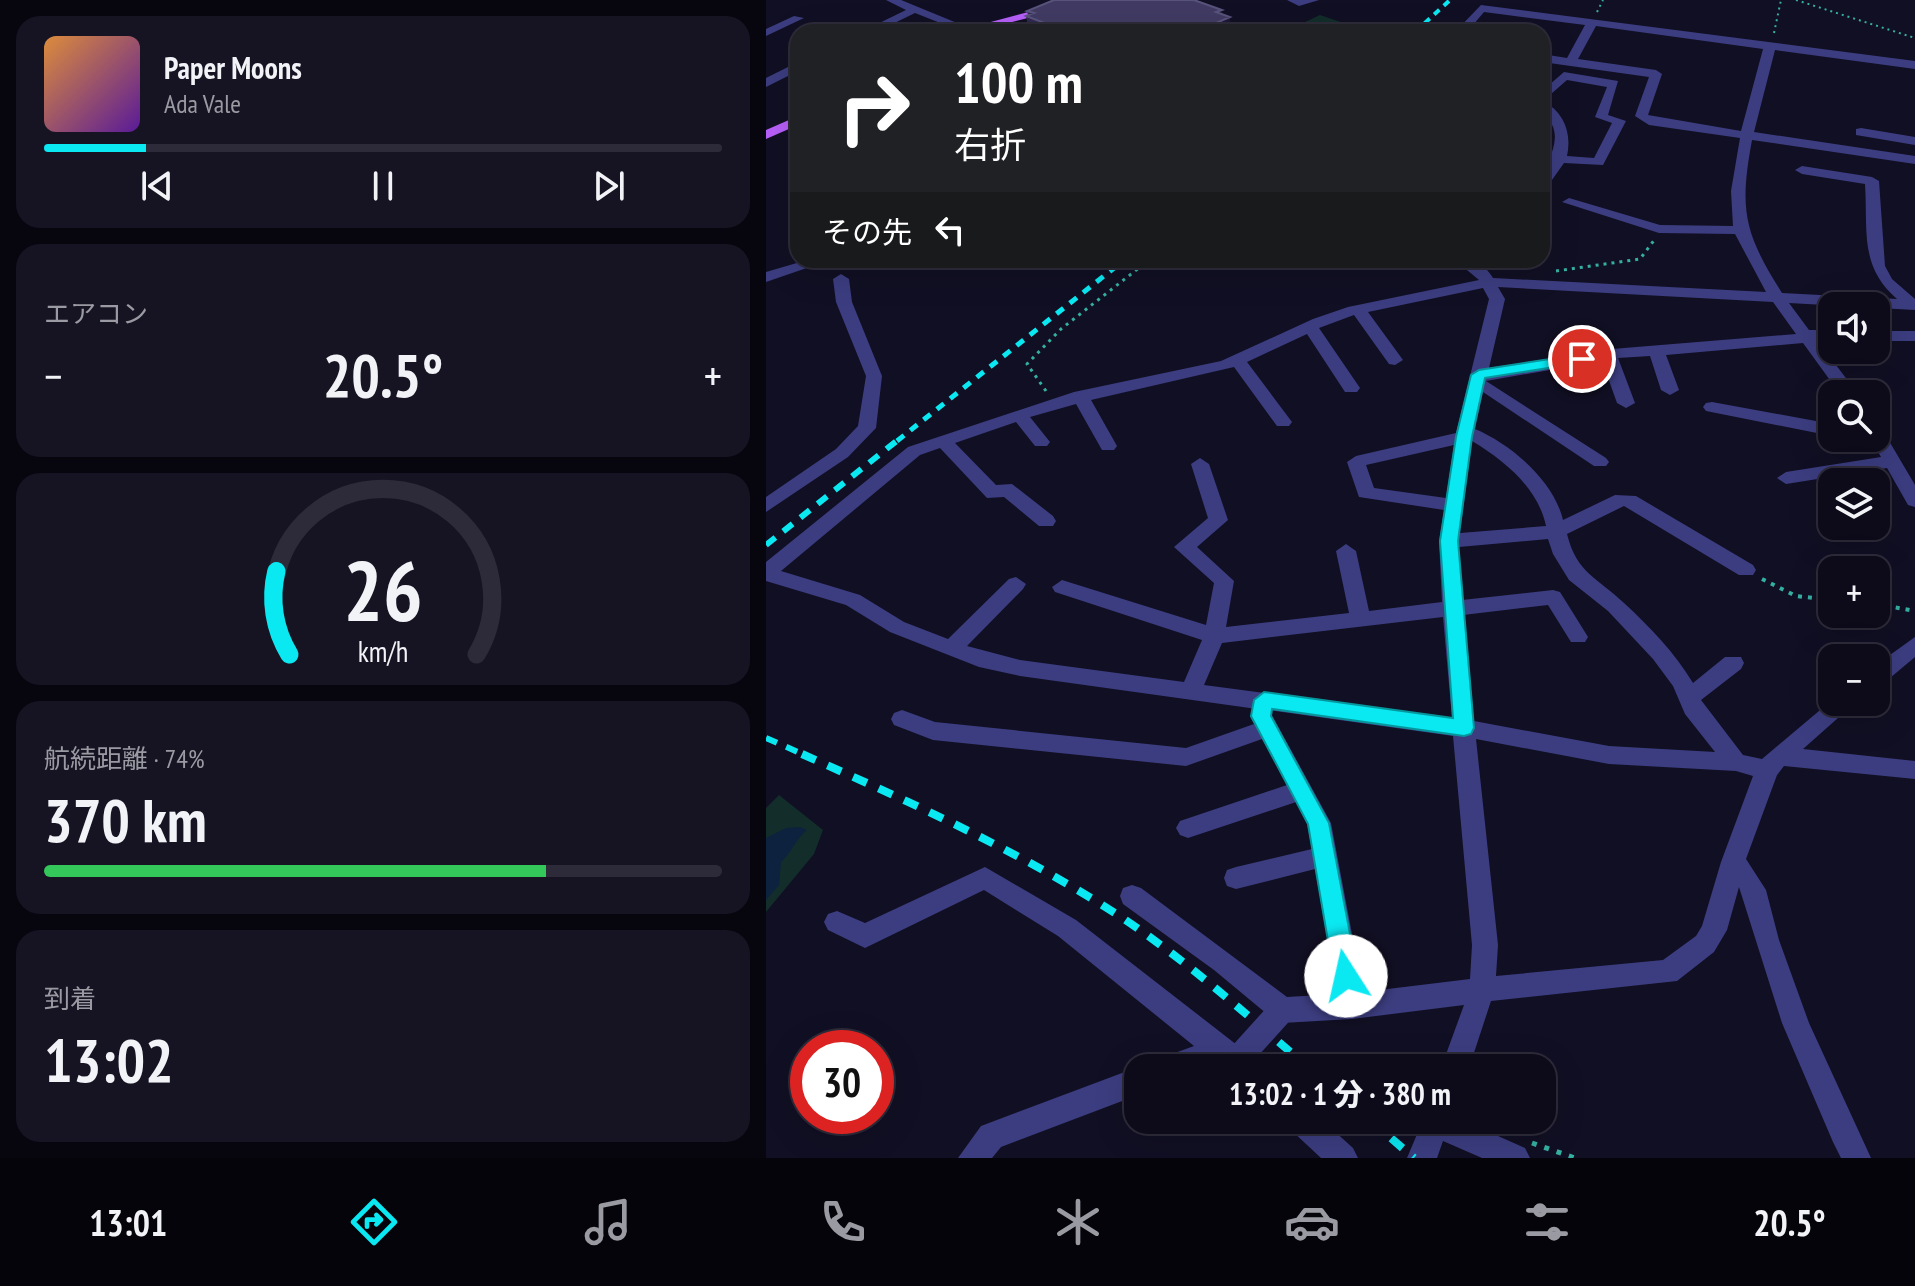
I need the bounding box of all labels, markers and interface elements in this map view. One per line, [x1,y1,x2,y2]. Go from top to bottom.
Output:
text: 100 m [954,46,1083,118]
text: Paper Moons [164,48,302,87]
icon: right [822,56,926,160]
text: Ada Vale [164,87,241,120]
text: 右折 [954,121,1026,168]
icon: previous [135,164,179,208]
icon: pause [361,164,405,208]
icon: next [587,164,631,208]
icon: left [928,208,972,252]
text: その先 [822,212,912,251]
map controls [1818,292,1890,716]
button: sound [1818,292,1890,364]
text: エアコン [44,297,148,330]
pin [1548,325,1616,393]
text: 20.5° [323,336,443,414]
icon: arrive [1560,337,1604,381]
text: − [44,347,62,404]
text: + [704,347,722,404]
button: search [1818,380,1890,452]
button: layers [1818,468,1890,540]
text: 26 [343,536,423,644]
button: + [1818,556,1890,628]
text: km/h [358,633,408,670]
button: − [1818,644,1890,716]
text: 航続距離 · 74% [44,742,205,775]
text: 370 km [44,781,207,859]
position arrow [1304,934,1388,1018]
text: 到着 [44,982,96,1015]
text: 13:02 [44,1021,174,1099]
speed limit sign: 30 [790,1030,894,1134]
text: 13:02 · 1 分 · 380 m [1229,1074,1451,1113]
icon: directions [346,1194,402,1250]
icon: music [580,1194,636,1250]
icon: phone [815,1194,871,1250]
icon: climate [1050,1194,1106,1250]
icon: car [1284,1194,1340,1250]
icon: filters [1519,1194,1575,1250]
text: 13:01 [89,1199,167,1246]
text: 20.5° [1753,1199,1826,1246]

